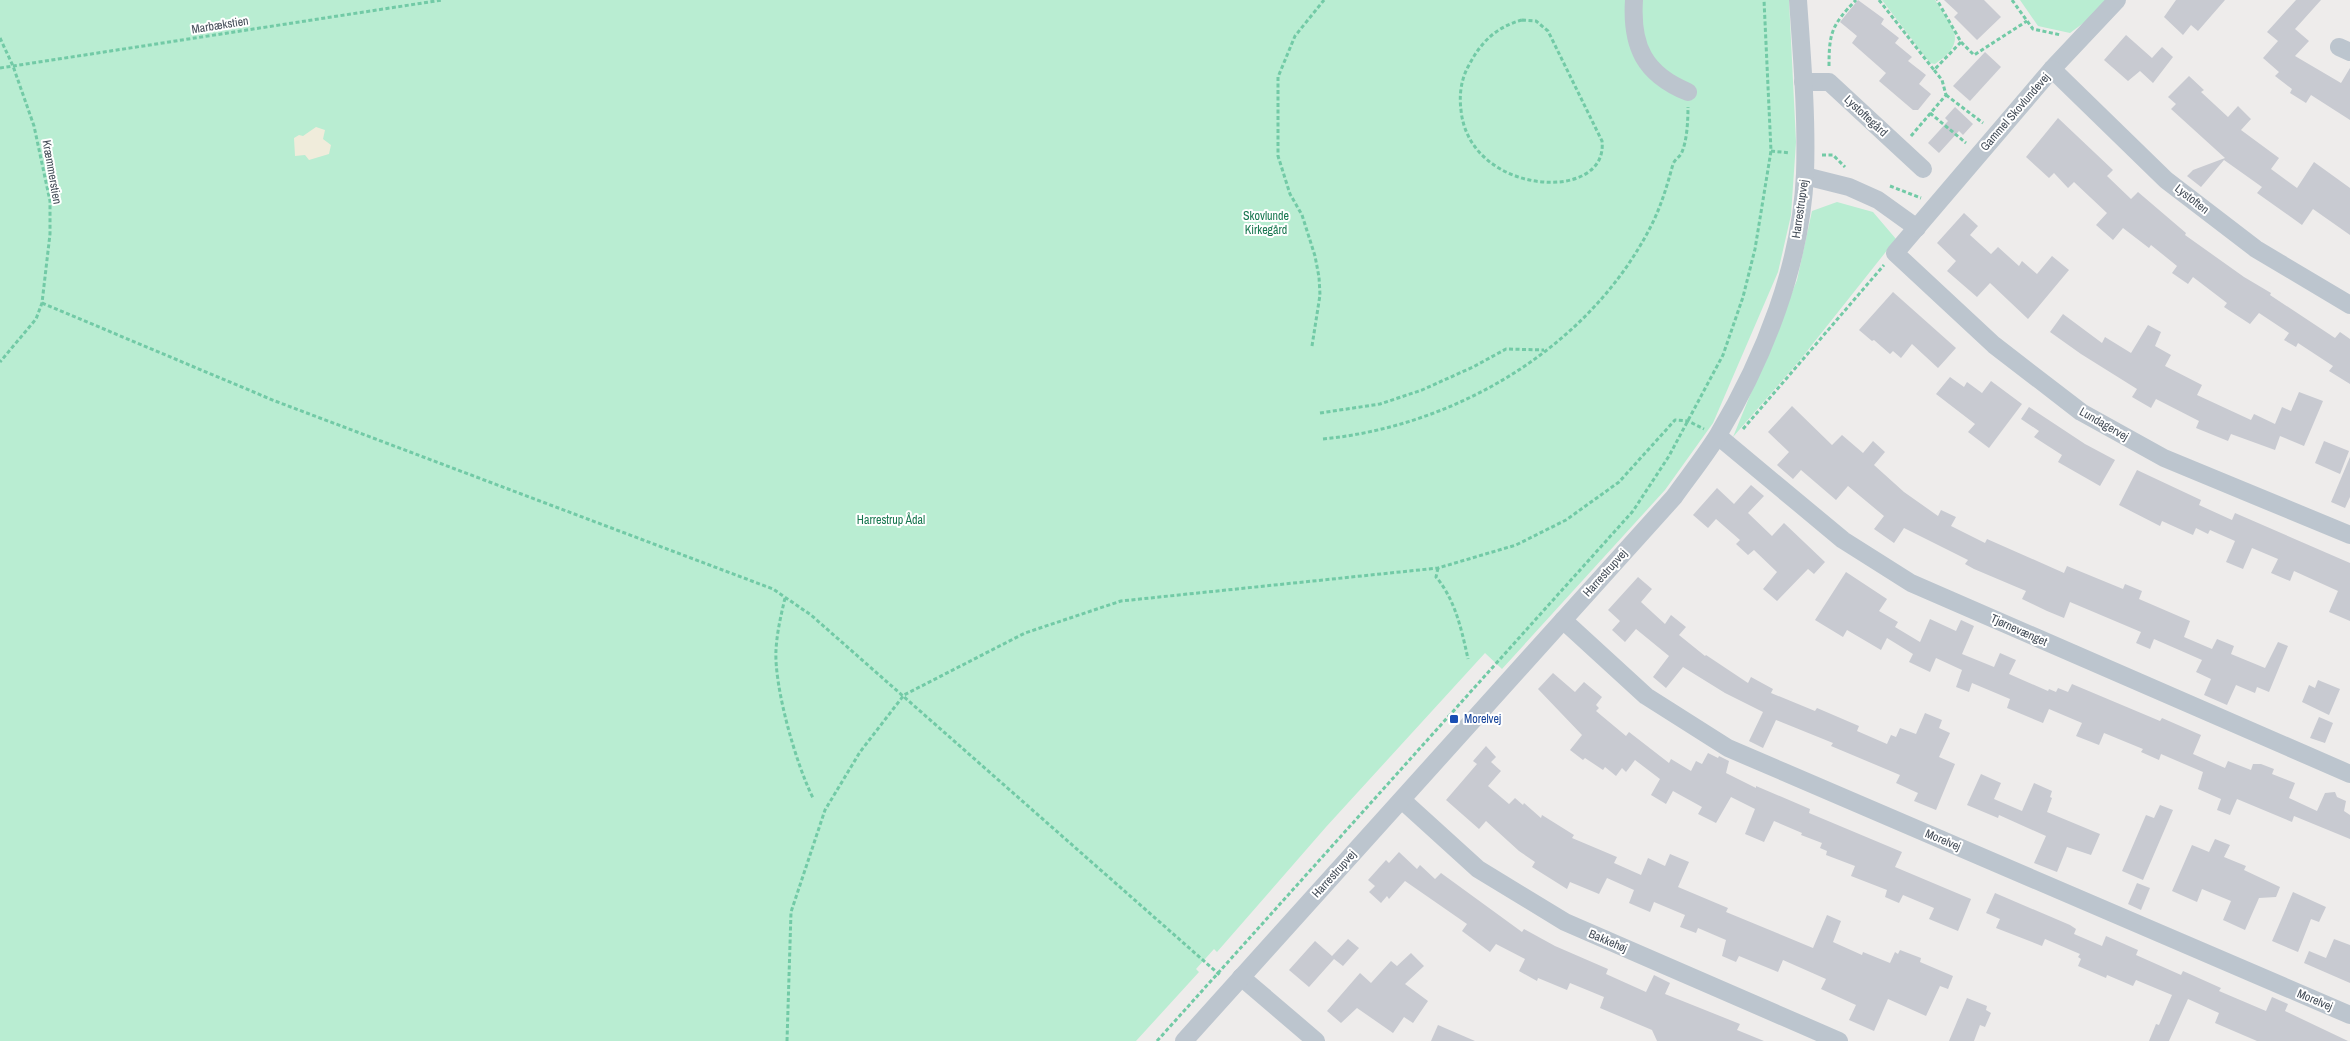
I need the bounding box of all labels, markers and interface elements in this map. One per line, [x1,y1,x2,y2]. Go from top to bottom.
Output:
street label: Marbækstien [190,13,250,37]
street label: Gammel Skovlundevej [1977,70,2053,154]
street label: Lystoftegård [1841,92,1891,140]
street label: Kræmmerstien [38,139,66,205]
street label: Harrestrupvej [1788,179,1812,239]
street label: Lystoften [2171,181,2213,217]
park label: Skovlunde Kirkegård [1243,208,1289,238]
street label: Lundagervej [2077,404,2131,444]
park label: Harrestrup Ådal [857,512,925,528]
street label: Harrestrupvej [1579,546,1631,600]
street label: Tjørnevænget [1988,610,2050,650]
place label: Morelvej [1464,711,1501,727]
marker: Morelvej [1448,713,1460,725]
street label: Morelvej [1923,825,1963,855]
street label: Harrestrupvej [1308,847,1360,901]
street label: Bakkehøj [1586,926,1630,956]
street label: Morelvej [2295,985,2335,1015]

